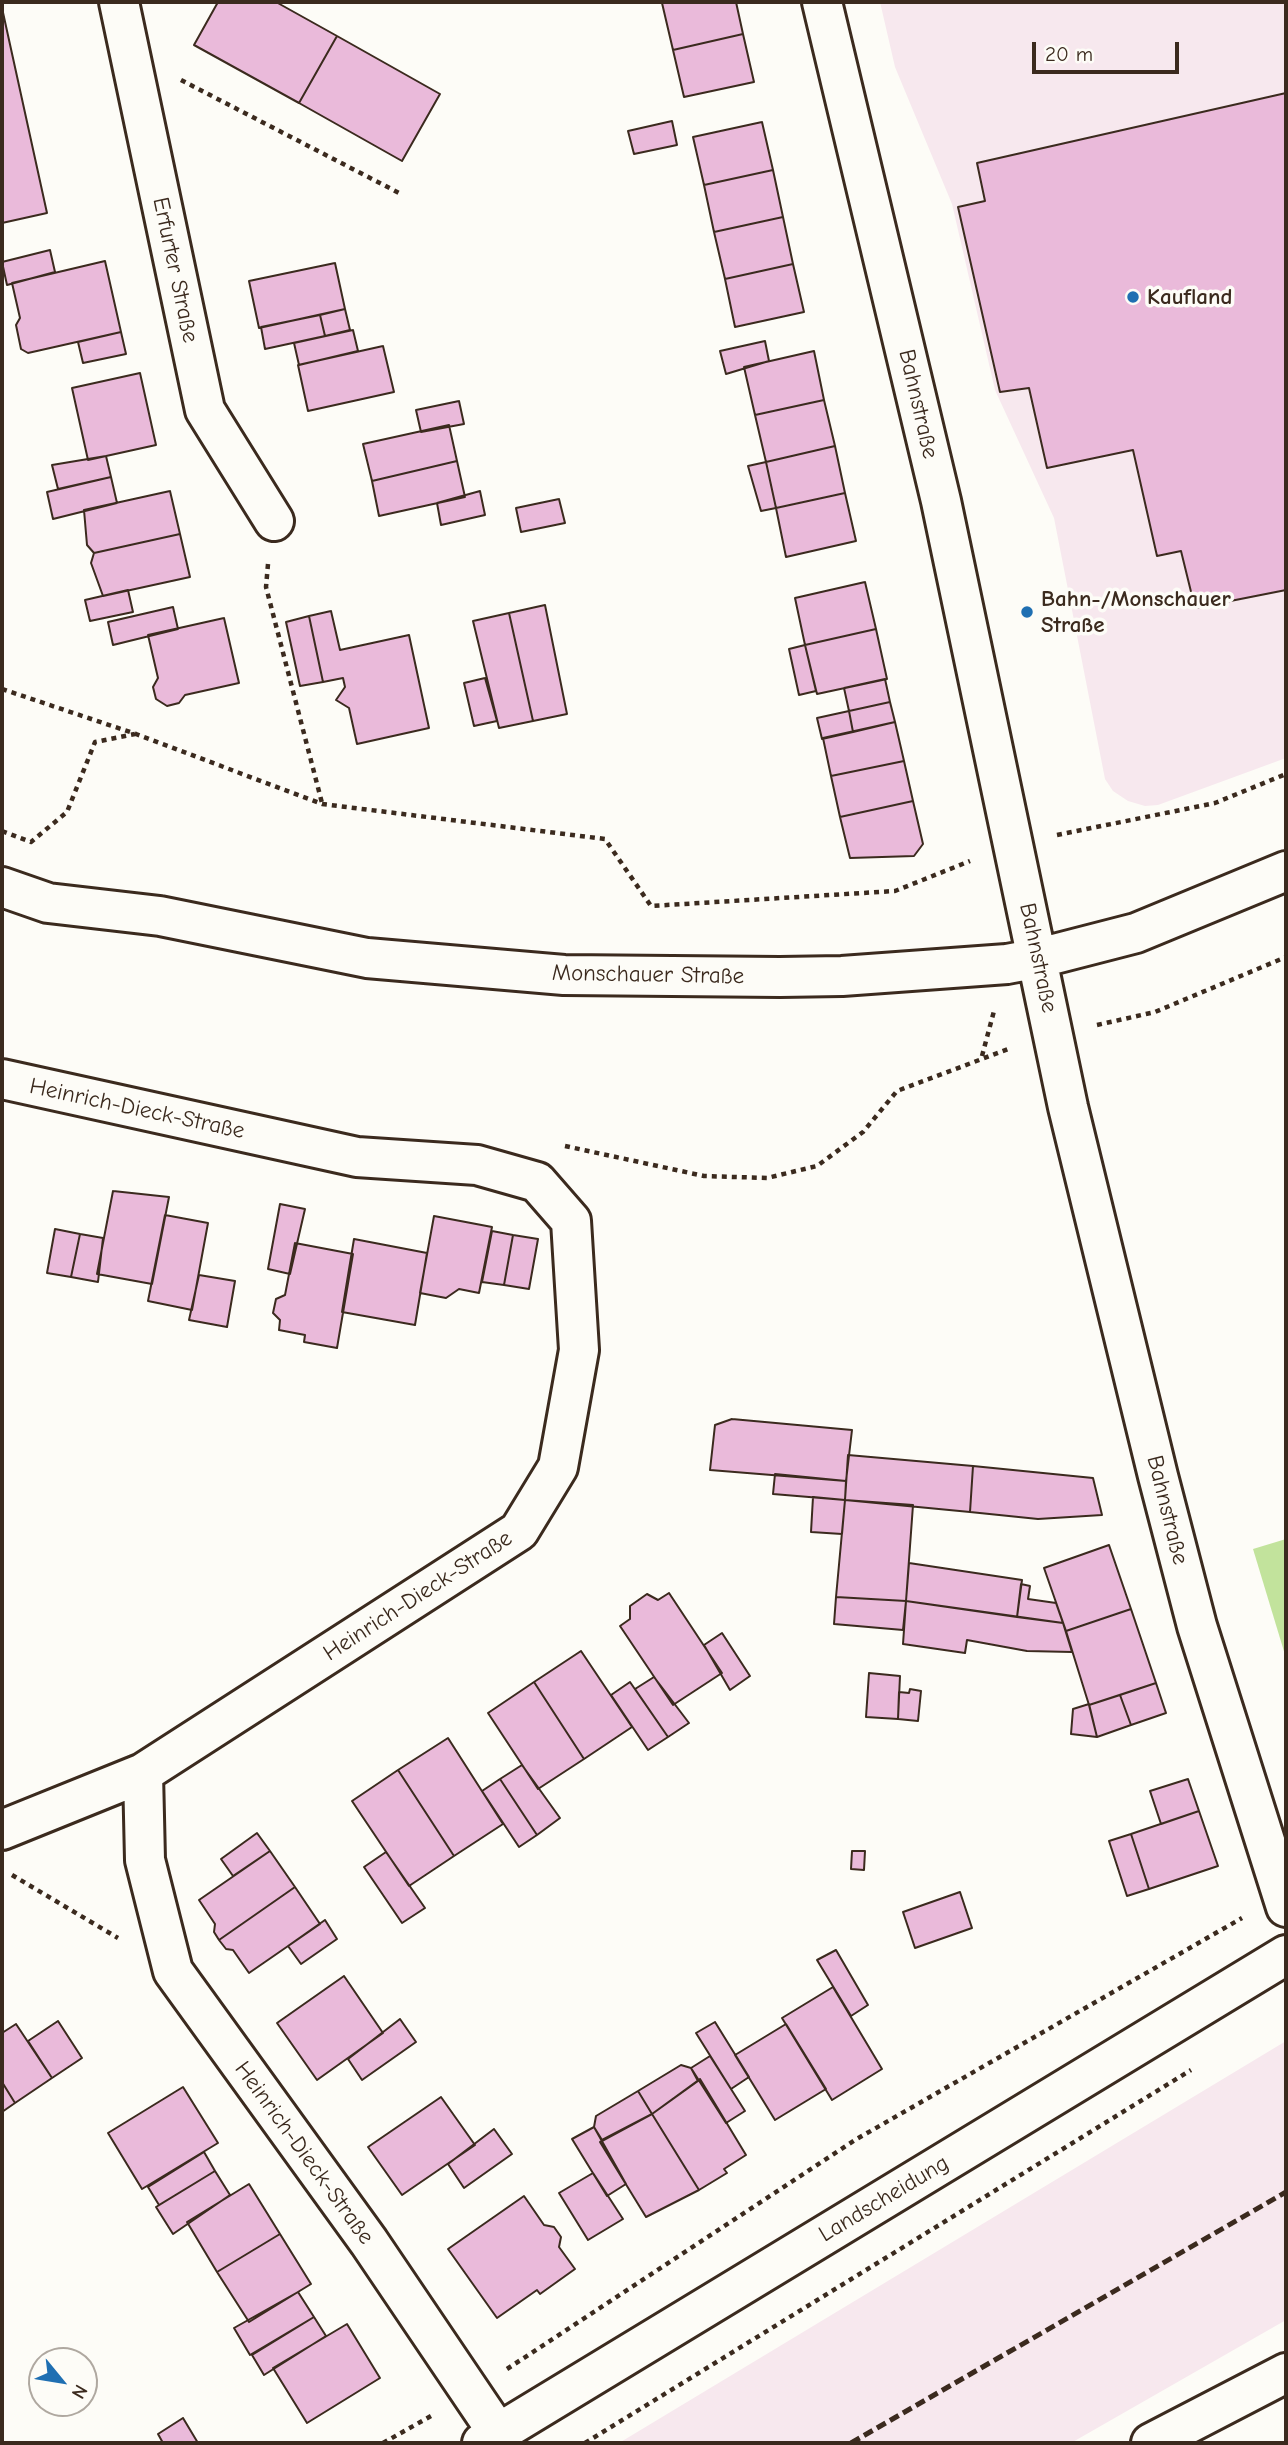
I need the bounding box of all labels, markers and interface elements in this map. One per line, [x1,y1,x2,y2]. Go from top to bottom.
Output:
scale bar [1036,28,1183,72]
text: 20 m [1045,42,1093,66]
street label: Erfurter Straße [146,195,204,345]
place label: Kaufland [1147,283,1233,311]
marker: Kaufland [1125,289,1141,305]
street label: Bahnstraße [892,347,944,461]
place label: Bahn-/Monschauer Straße [1041,585,1231,639]
marker: Bahn-/Monschauer Straße [1019,604,1035,620]
street label: Bahnstraße [1013,901,1063,1015]
street label: Monschauer Straße [552,960,744,990]
street label: Heinrich-Dieck-Straße [27,1073,247,1145]
street label: Bahnstraße [1140,1453,1194,1567]
street label: Heinrich-Dieck-Straße [319,1525,517,1667]
street label: Heinrich-Dieck-Straße [228,2056,380,2250]
street label: Landscheidung [814,2149,954,2249]
north arrow [28,2347,98,2417]
text: N [67,2381,92,2402]

